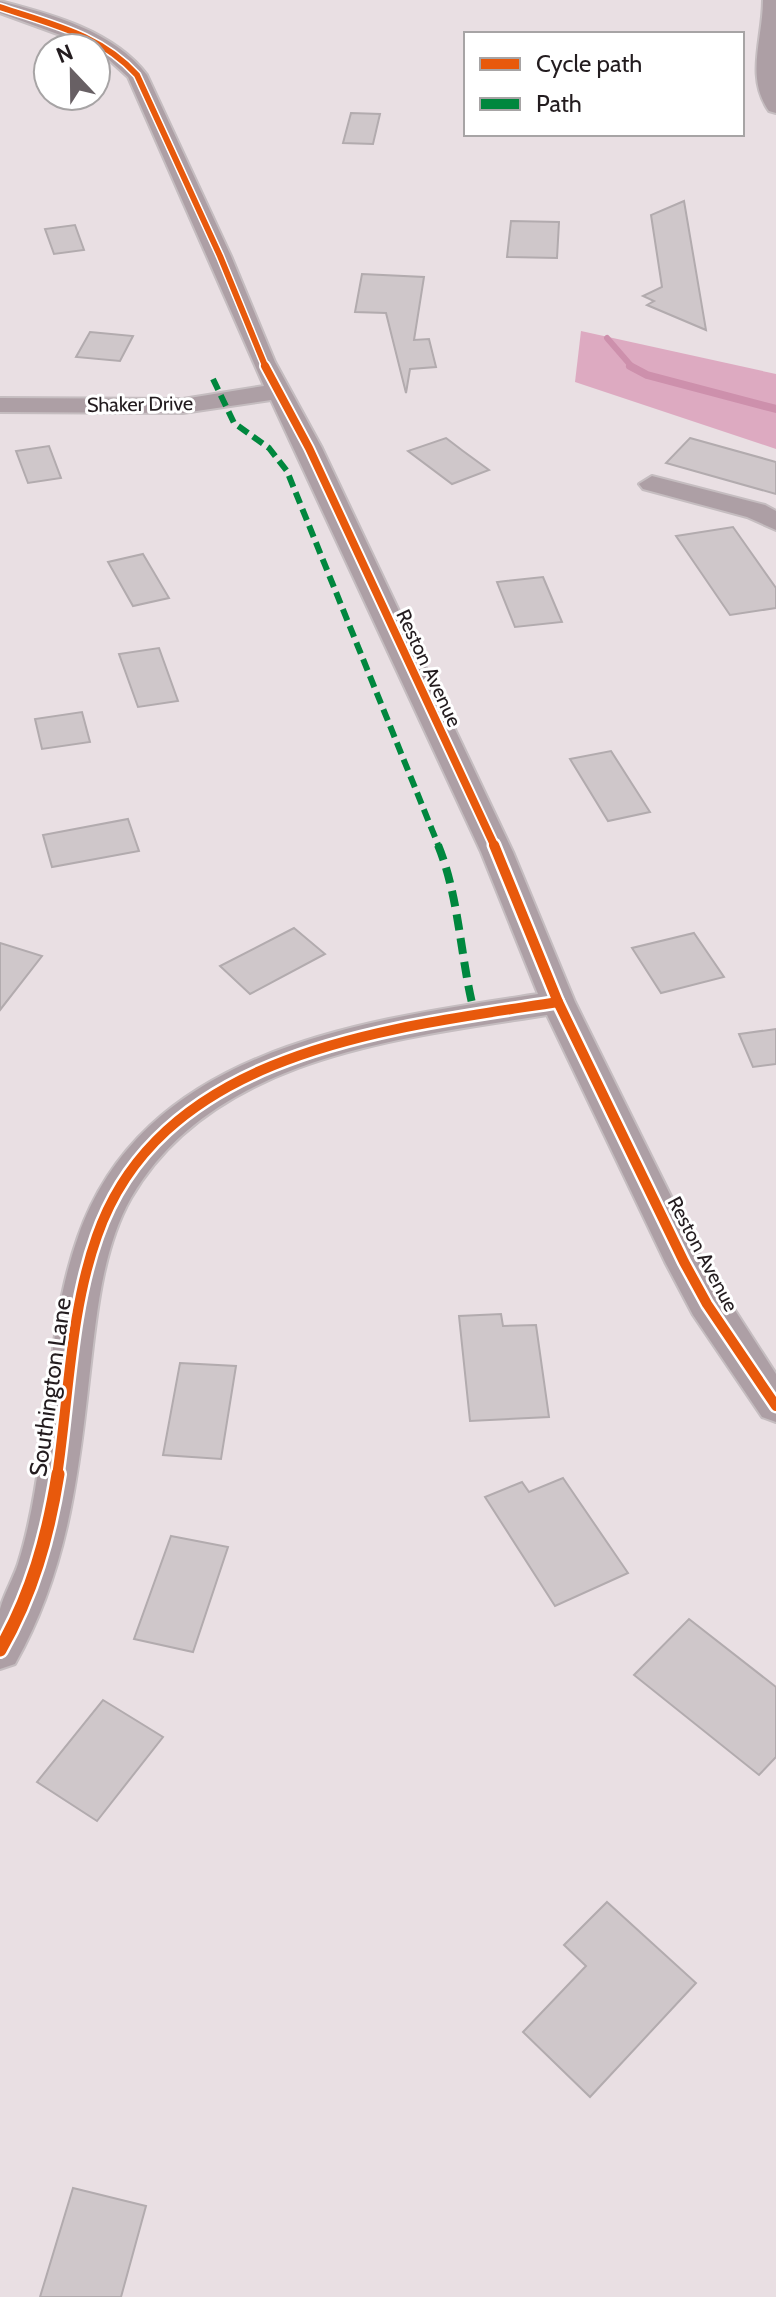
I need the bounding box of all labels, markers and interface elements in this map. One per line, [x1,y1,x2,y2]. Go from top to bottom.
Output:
north arrow [32,32,112,112]
legend [464,32,744,136]
text: N [52,38,77,69]
text: Cycle path [536,49,642,78]
text: Path [536,89,582,118]
street label: Shaker Drive [87,391,193,417]
street label: Reston Avenue [391,605,467,731]
street label: Reston Avenue [663,1192,743,1316]
street label: Southington Lane [23,1296,77,1478]

